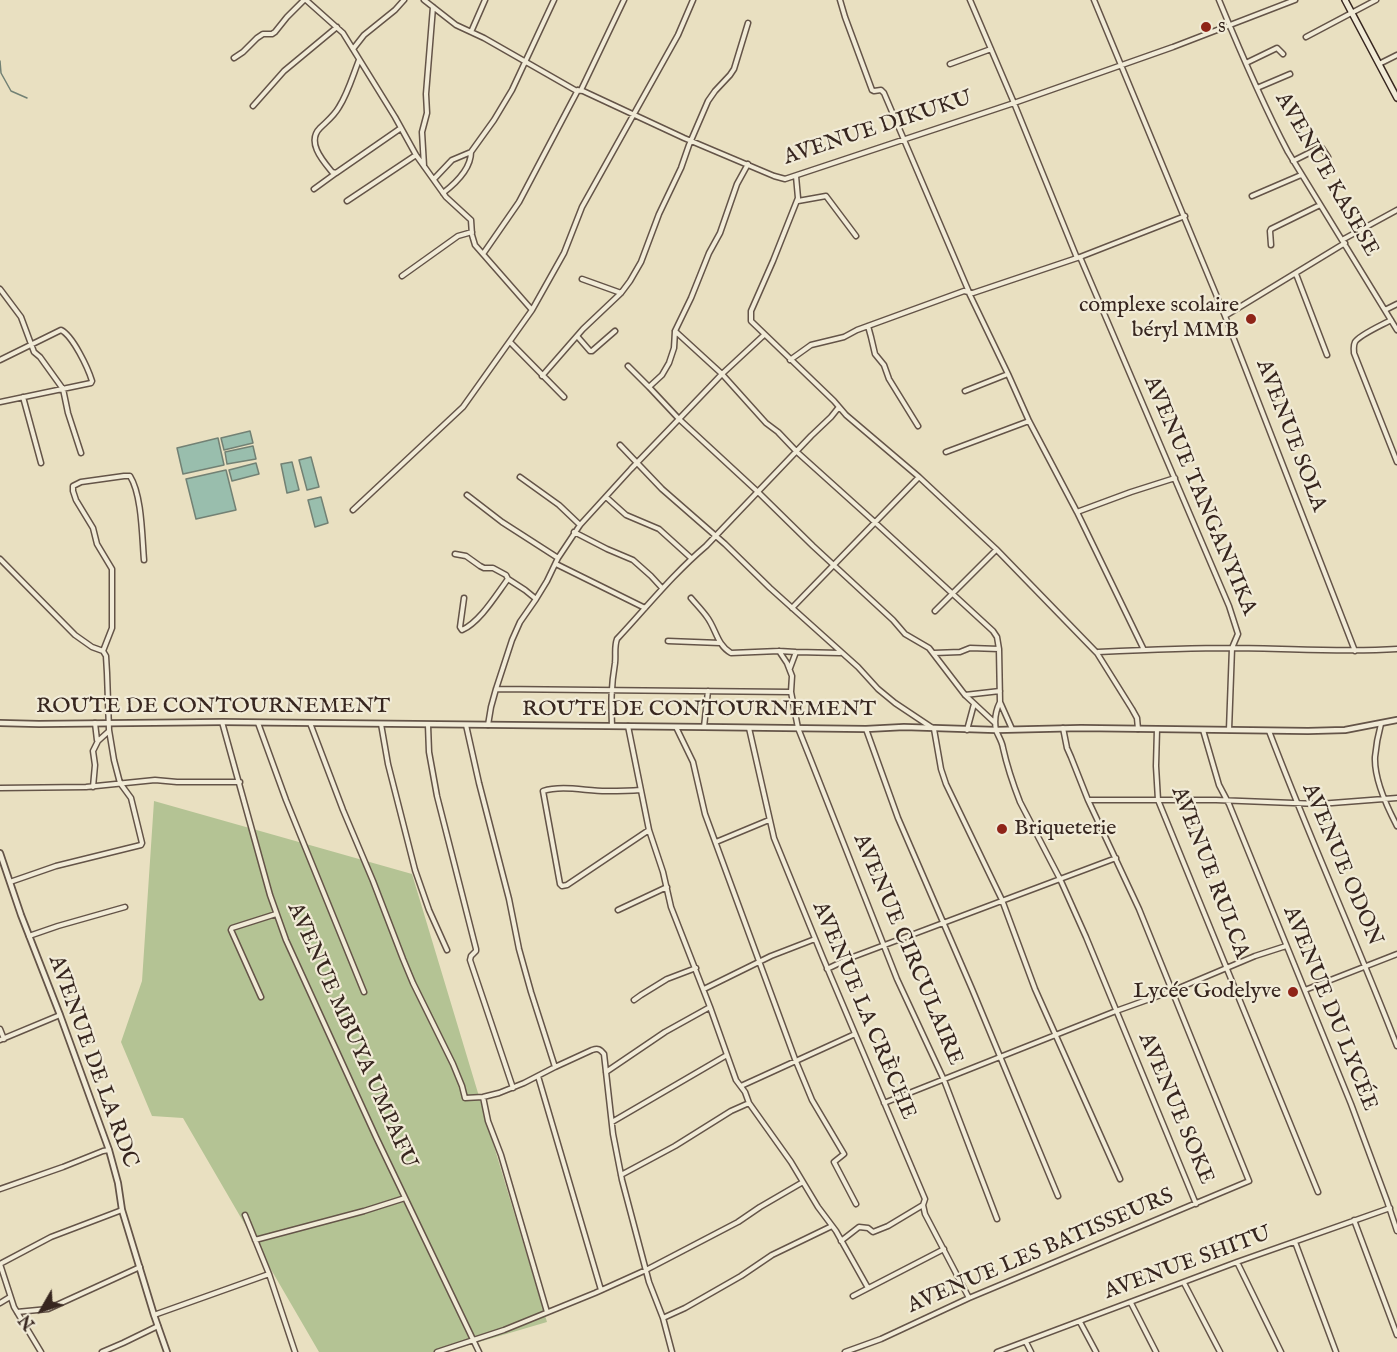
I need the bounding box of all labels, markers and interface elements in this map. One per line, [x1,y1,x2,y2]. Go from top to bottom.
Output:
place label: s [1218,14,1226,40]
marker: s [1199,20,1213,34]
street label: AVENUE DIKUKU [780,86,976,172]
street label: AVENUE KASESE [1268,88,1384,262]
place label: complexe scolaire béryl MMB [1079,293,1239,344]
marker: complexe scolaire béryl MMB [1244,312,1258,326]
street label: AVENUE SOLA [1249,356,1331,516]
street label: AVENUE TANGANYIKA [1137,372,1261,620]
street label: ROUTE DE CONTOURNEMENT [36,694,390,720]
street label: ROUTE DE CONTOURNEMENT [522,697,876,723]
street label: AVENUE ODON [1295,780,1387,950]
street label: AVENUE RULCA [1164,783,1254,963]
place label: Briqueterie [1014,816,1116,842]
marker: Briqueterie [995,822,1009,836]
street label: AVENUE CIRCULAIRE [846,830,968,1070]
street label: AVENUE LA CRÈCHE [805,898,921,1124]
street label: AVENUE MBUYA UMPAFU [280,899,422,1173]
street label: AVENUE DU LYCÉE [1276,903,1382,1115]
street label: AVENUE DE LA RDC [41,952,143,1172]
place label: Lycée Godelyve [1133,979,1281,1005]
marker: Lycée Godelyve [1286,985,1300,999]
street label: AVENUE SOKE [1131,1029,1219,1189]
street label: AVENUE LES BATISSEURS [904,1184,1178,1320]
street label: AVENUE SHITU [1101,1222,1275,1306]
north arrow [12,1280,72,1340]
text: N [16,1310,40,1333]

